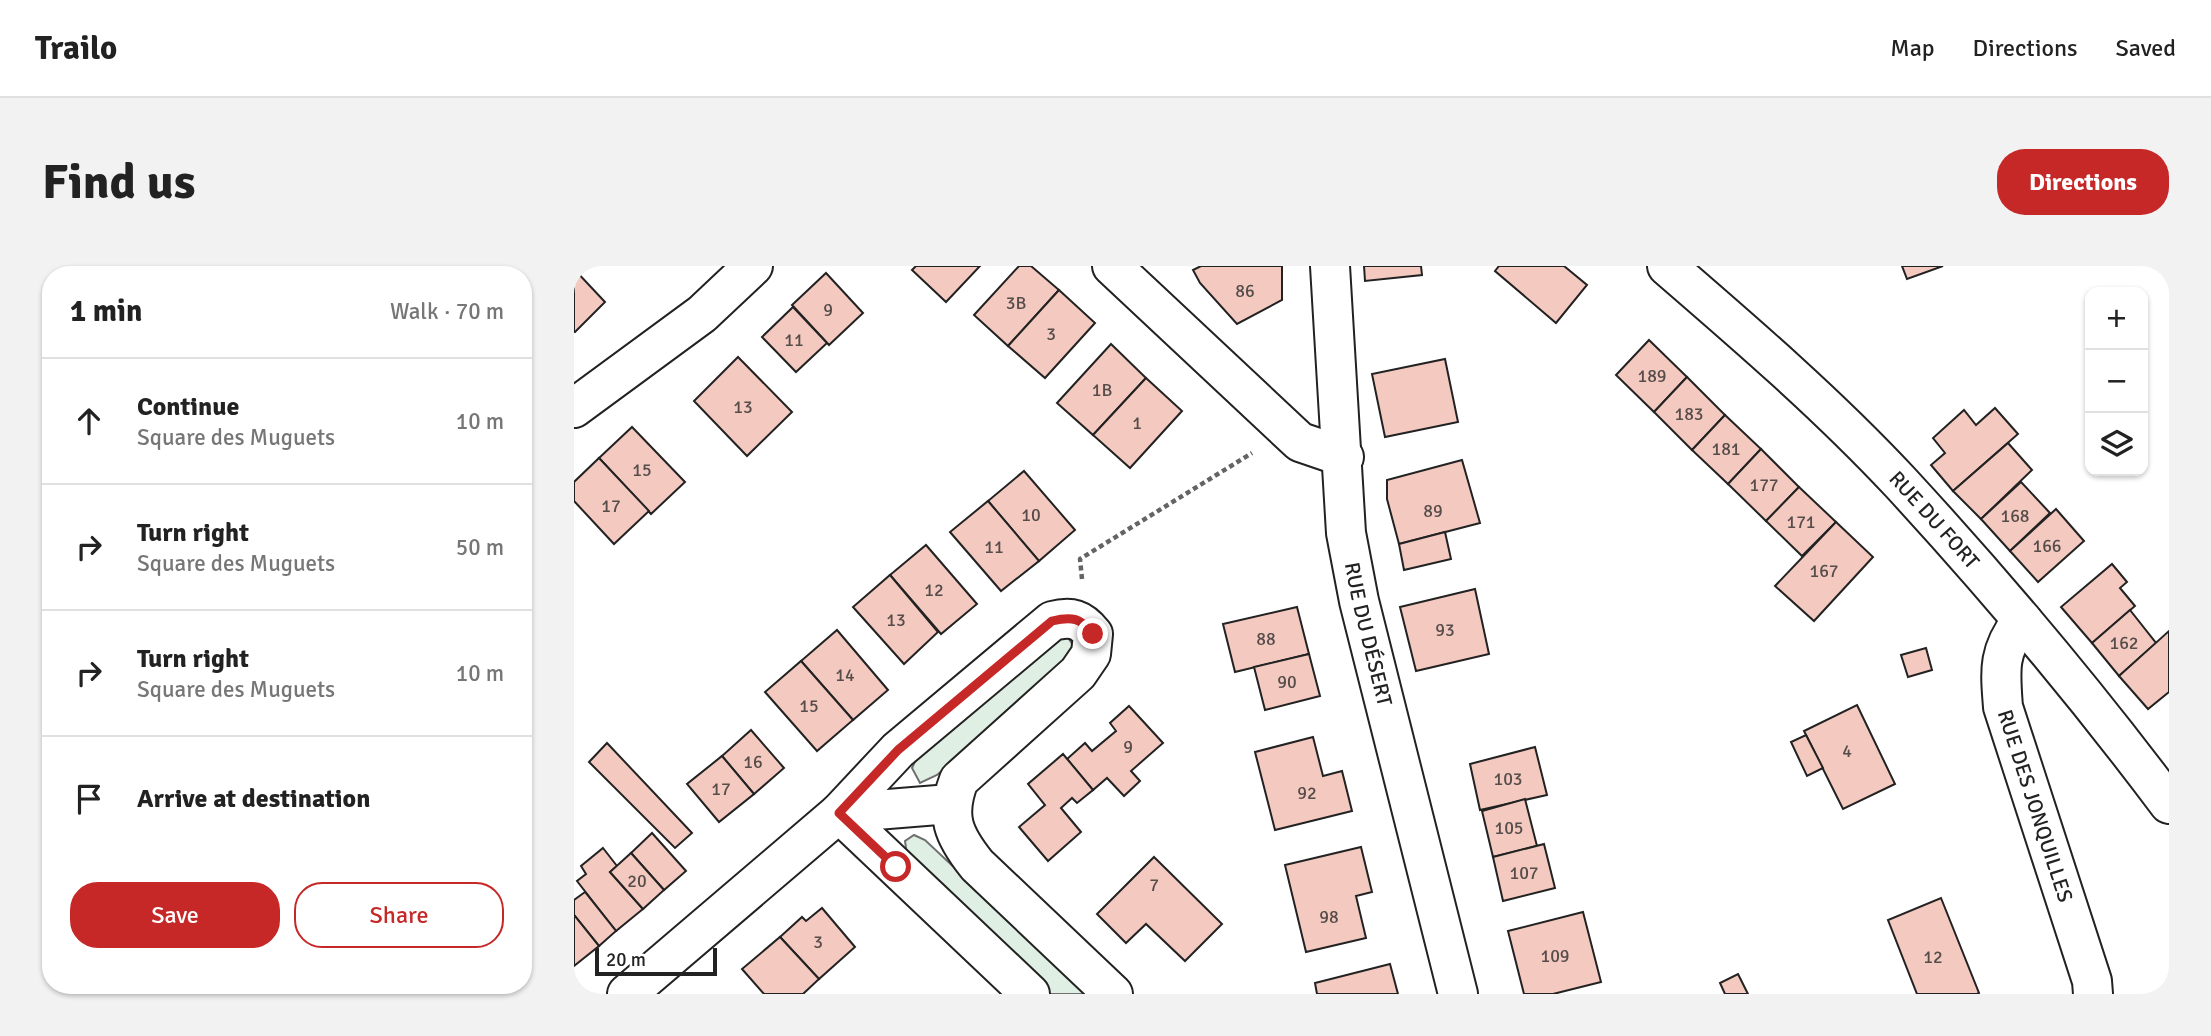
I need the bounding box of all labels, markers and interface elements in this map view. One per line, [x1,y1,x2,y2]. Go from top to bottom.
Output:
text: Trailo [35,28,117,69]
text: Map [1890,33,1935,63]
text: Directions [1973,33,2078,63]
text: Saved [2116,33,2176,63]
button: Directions [1997,149,2169,215]
text: Find us [42,152,195,212]
house number: 86 [1235,280,1255,302]
map controls [2085,287,2148,476]
button: + [2085,287,2148,350]
house number: 3B [1006,292,1026,314]
text: 1 min [70,293,142,330]
text: Walk · 70 m [390,297,504,326]
house number: 9 [823,299,833,321]
house number: 3 [1046,323,1056,345]
house number: 11 [784,329,804,351]
button: − [2085,350,2148,413]
house number: 189 [1637,365,1667,387]
house number: 1B [1092,379,1112,401]
text: Continue [137,391,239,423]
house number: 13 [733,396,753,418]
icon: ahead [70,402,108,440]
house number: 183 [1674,403,1704,425]
text: 10 m [456,407,504,436]
house number: 1 [1132,412,1142,434]
button: layers [2085,413,2148,476]
text: Square des Muguets [137,423,335,452]
house number: 181 [1711,438,1741,460]
house number: 15 [632,459,652,481]
street label: RUE DU FORT [1884,466,1985,575]
house number: 177 [1749,474,1779,496]
house number: 17 [601,495,621,517]
house number: 89 [1423,500,1443,522]
house number: 10 [1021,504,1041,526]
house number: 168 [2000,505,2030,527]
house number: 171 [1786,511,1816,533]
text: Turn right [137,517,249,549]
icon: right [70,528,108,566]
text: 50 m [456,533,504,562]
house number: 166 [2032,535,2062,557]
house number: 11 [984,536,1004,558]
text: Square des Muguets [137,549,335,578]
street label: RUE DU DÉSERT [1339,560,1398,709]
house number: 167 [1809,560,1839,582]
house number: 12 [924,579,944,601]
house number: 13 [886,609,906,631]
route end [1077,618,1108,649]
house number: 93 [1435,619,1455,641]
house number: 88 [1256,628,1276,650]
house number: 162 [2109,632,2139,654]
text: Turn right [137,643,249,675]
icon: right [70,654,108,692]
text: 10 m [456,659,504,688]
house number: 14 [835,664,855,686]
house number: 90 [1277,671,1297,693]
text: Square des Muguets [137,675,335,704]
house number: 15 [799,695,819,717]
street label: RUE DES JONQUILLES [1992,706,2079,905]
house number: 9 [1123,736,1133,758]
house number: 4 [1842,740,1852,762]
house number: 16 [743,751,763,773]
house number: 103 [1493,768,1523,790]
house number: 17 [711,778,731,800]
icon: arrive [70,780,108,818]
house number: 92 [1297,782,1317,804]
text: Arrive at destination [137,783,370,815]
house number: 105 [1494,817,1524,839]
route start [880,851,911,882]
house number: 107 [1509,862,1539,884]
house number: 20 [627,870,647,892]
house number: 7 [1149,874,1159,896]
button: Save [70,882,280,948]
button: Share [294,882,504,948]
house number: 98 [1319,906,1339,928]
house number: 3 [813,931,823,953]
scale bar [595,945,718,977]
house number: 109 [1540,945,1570,967]
house number: 12 [1923,946,1943,968]
text: 20 m [606,948,646,972]

